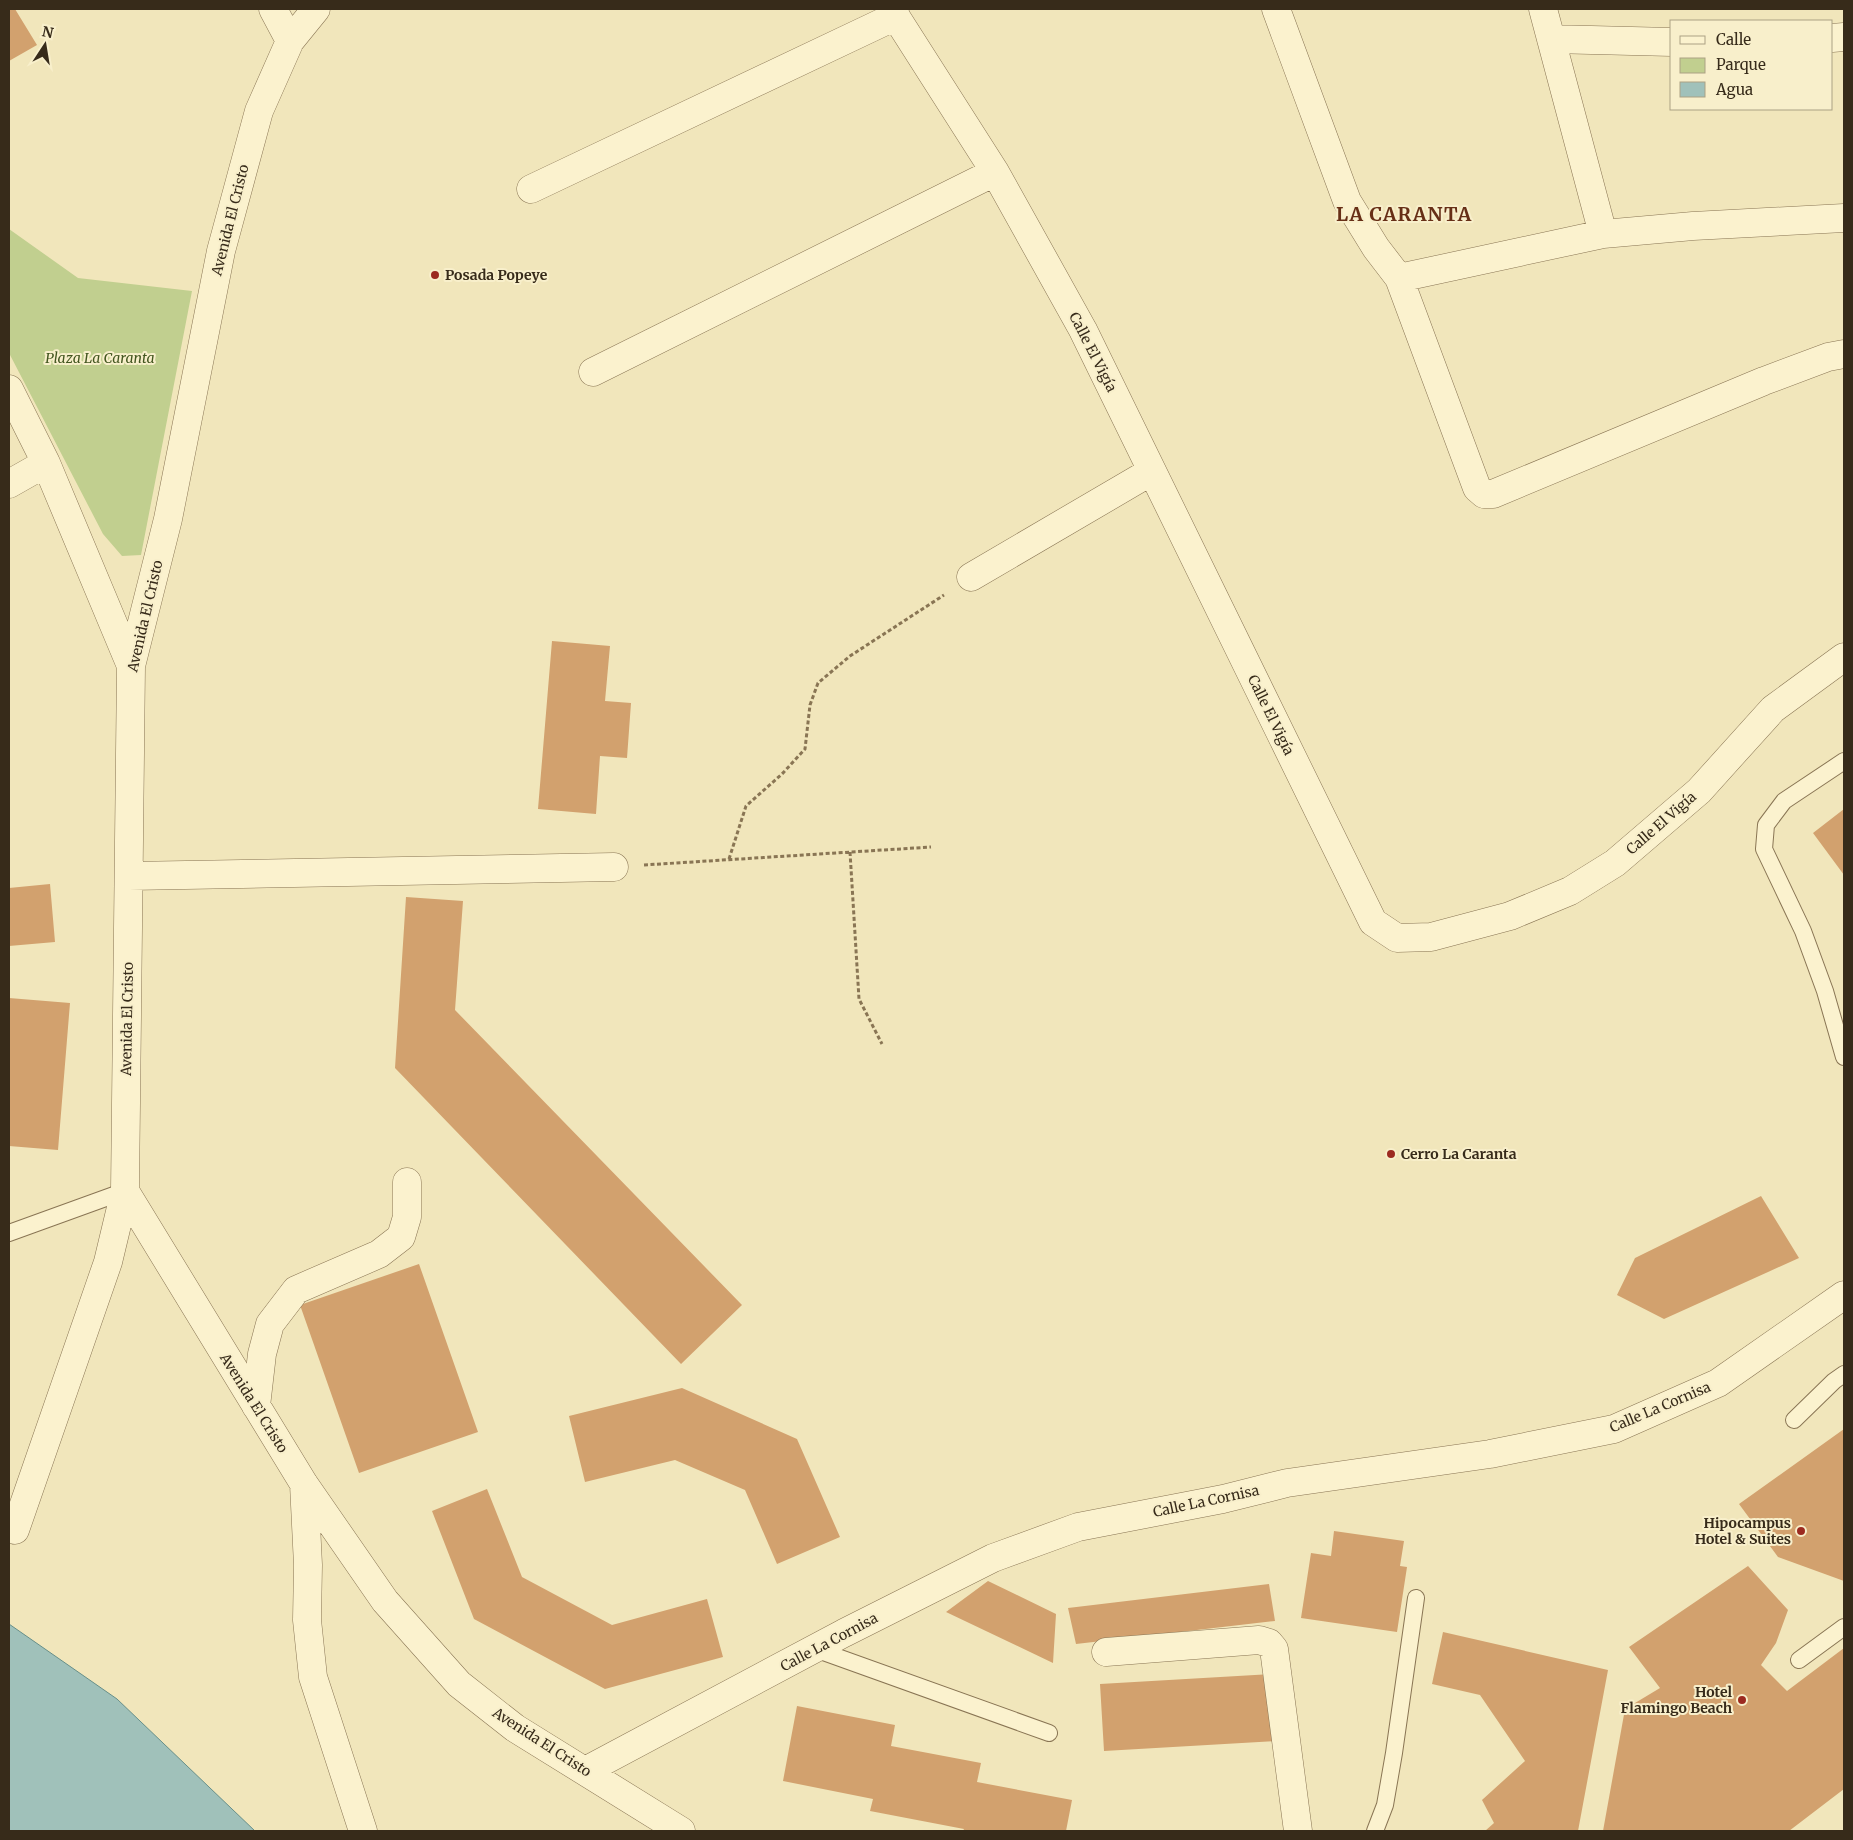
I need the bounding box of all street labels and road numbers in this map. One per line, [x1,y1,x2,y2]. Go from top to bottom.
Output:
street label: Avenida El Cristo [207,163,253,278]
street label: Calle El Vigía [1065,309,1121,395]
street label: Avenida El Cristo [123,558,167,675]
street label: Calle El Vigía [1244,672,1298,759]
street label: Calle El Vigía [1622,787,1700,858]
street label: Avenida El Cristo [117,962,137,1077]
street label: Avenida El Cristo [216,1349,292,1456]
street label: Calle La Cornisa [1607,1377,1714,1436]
street label: Calle La Cornisa [1151,1481,1261,1521]
street label: Calle La Cornisa [777,1608,881,1675]
street label: Avenida El Cristo [488,1703,595,1781]

